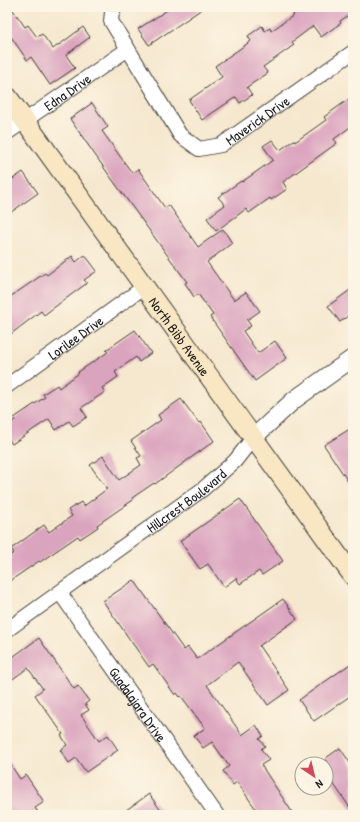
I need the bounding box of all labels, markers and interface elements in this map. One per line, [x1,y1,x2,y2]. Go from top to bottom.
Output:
street label: Edna Drive [40,68,95,114]
street label: Maverick Drive [221,90,293,149]
street label: North Bibb Avenue [145,293,215,380]
street label: Lorilee Drive [44,310,107,363]
street label: Hillcrest Boulevard [142,464,230,536]
street label: Guadalajara Drive [106,663,172,746]
north arrow [294,756,334,796]
text: N [313,777,326,792]

